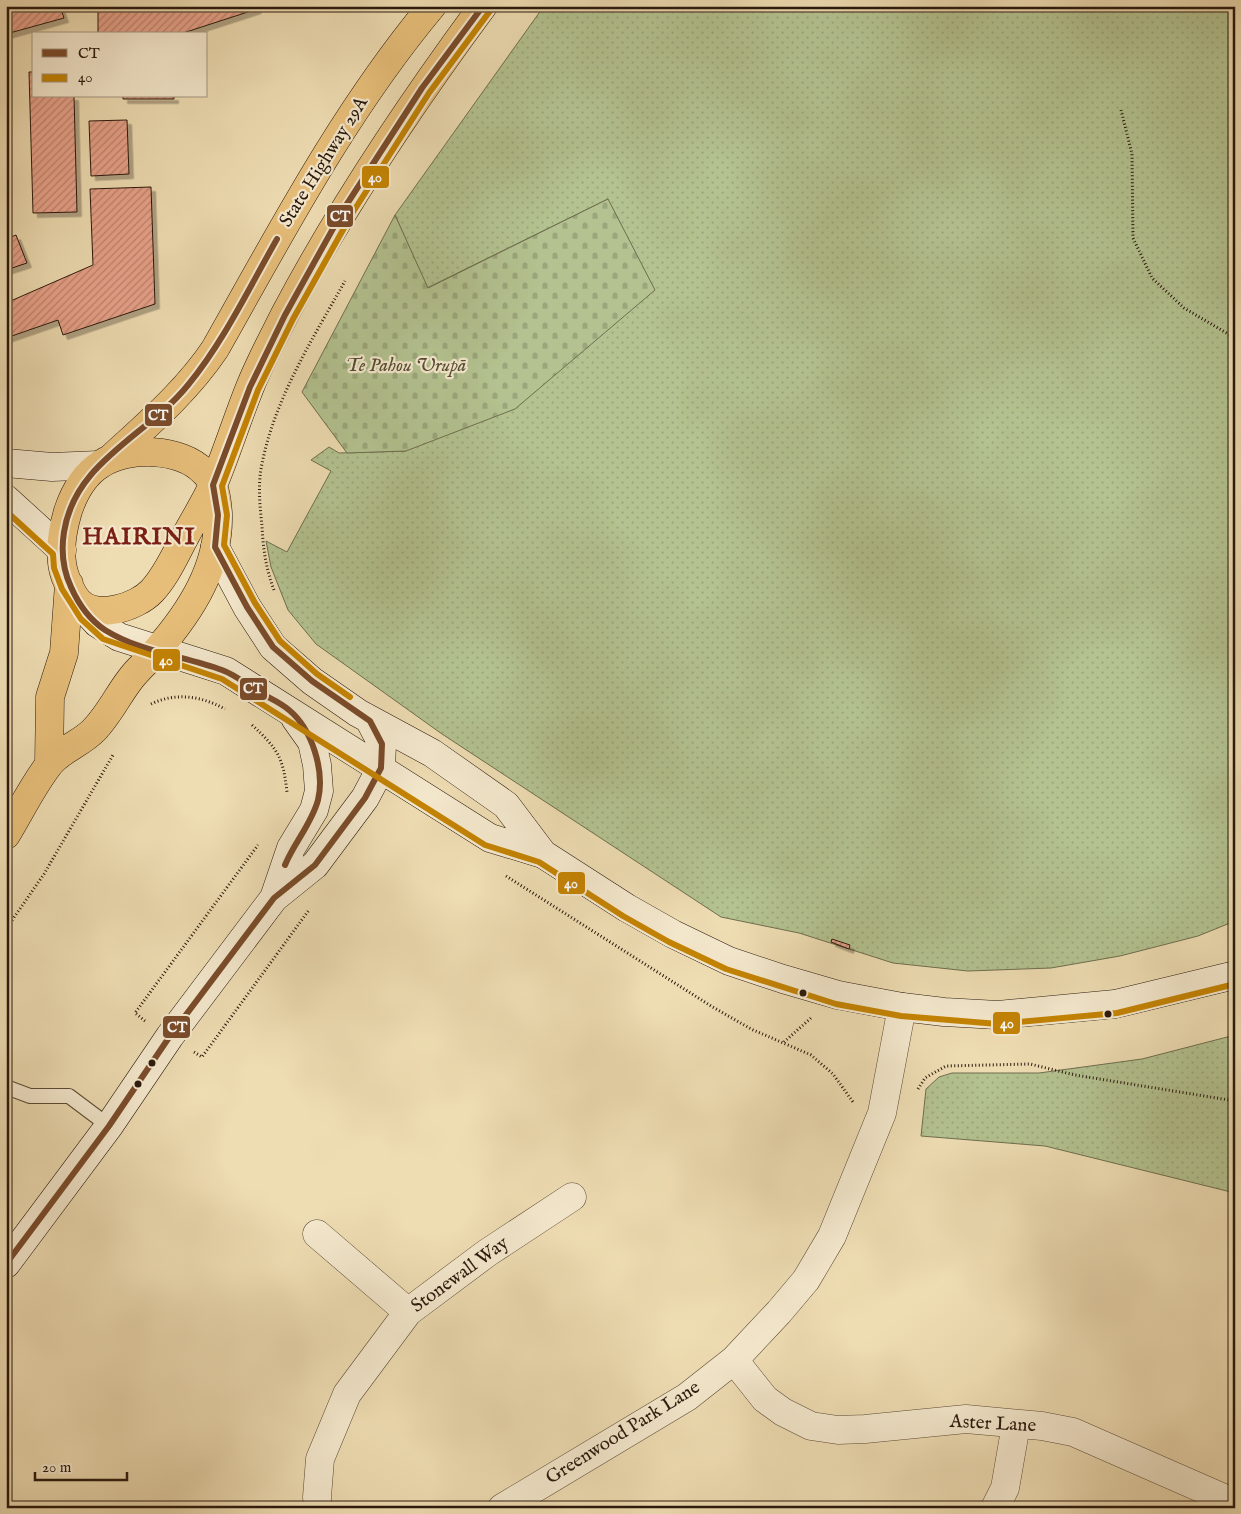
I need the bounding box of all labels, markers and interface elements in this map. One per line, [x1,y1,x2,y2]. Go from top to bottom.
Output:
legend [32,32,208,98]
text: CT [78,44,100,63]
text: 40 [78,68,93,87]
street label: State Highway 29A [274,91,374,232]
line badge: 40 [361,165,390,189]
text: 40 [368,169,382,187]
line badge: CT [326,204,354,228]
text: CT [330,208,351,226]
park label: Te Pahou Urupā [346,354,467,378]
line badge: CT [144,403,173,427]
text: CT [148,407,169,425]
district label: HAIRINI [82,522,196,553]
line badge: 40 [152,648,181,672]
text: 40 [159,652,173,670]
line badge: CT [239,677,268,701]
text: CT [243,680,264,698]
line badge: 40 [557,871,586,895]
text: 40 [564,875,578,893]
unlabelled marker [798,988,808,998]
unlabelled marker [1103,1009,1113,1019]
line badge: 40 [992,1011,1021,1035]
line badge: CT [162,1015,191,1039]
text: 40 [1000,1015,1014,1033]
text: CT [167,1019,188,1037]
unlabelled marker [147,1058,157,1068]
unlabelled marker [133,1079,143,1089]
street label: Stonewall Way [407,1231,514,1318]
street label: Greenwood Park Lane [541,1376,705,1490]
street label: Aster Lane [948,1410,1037,1438]
scale bar [35,1449,128,1481]
text: 20 m [42,1458,72,1477]

